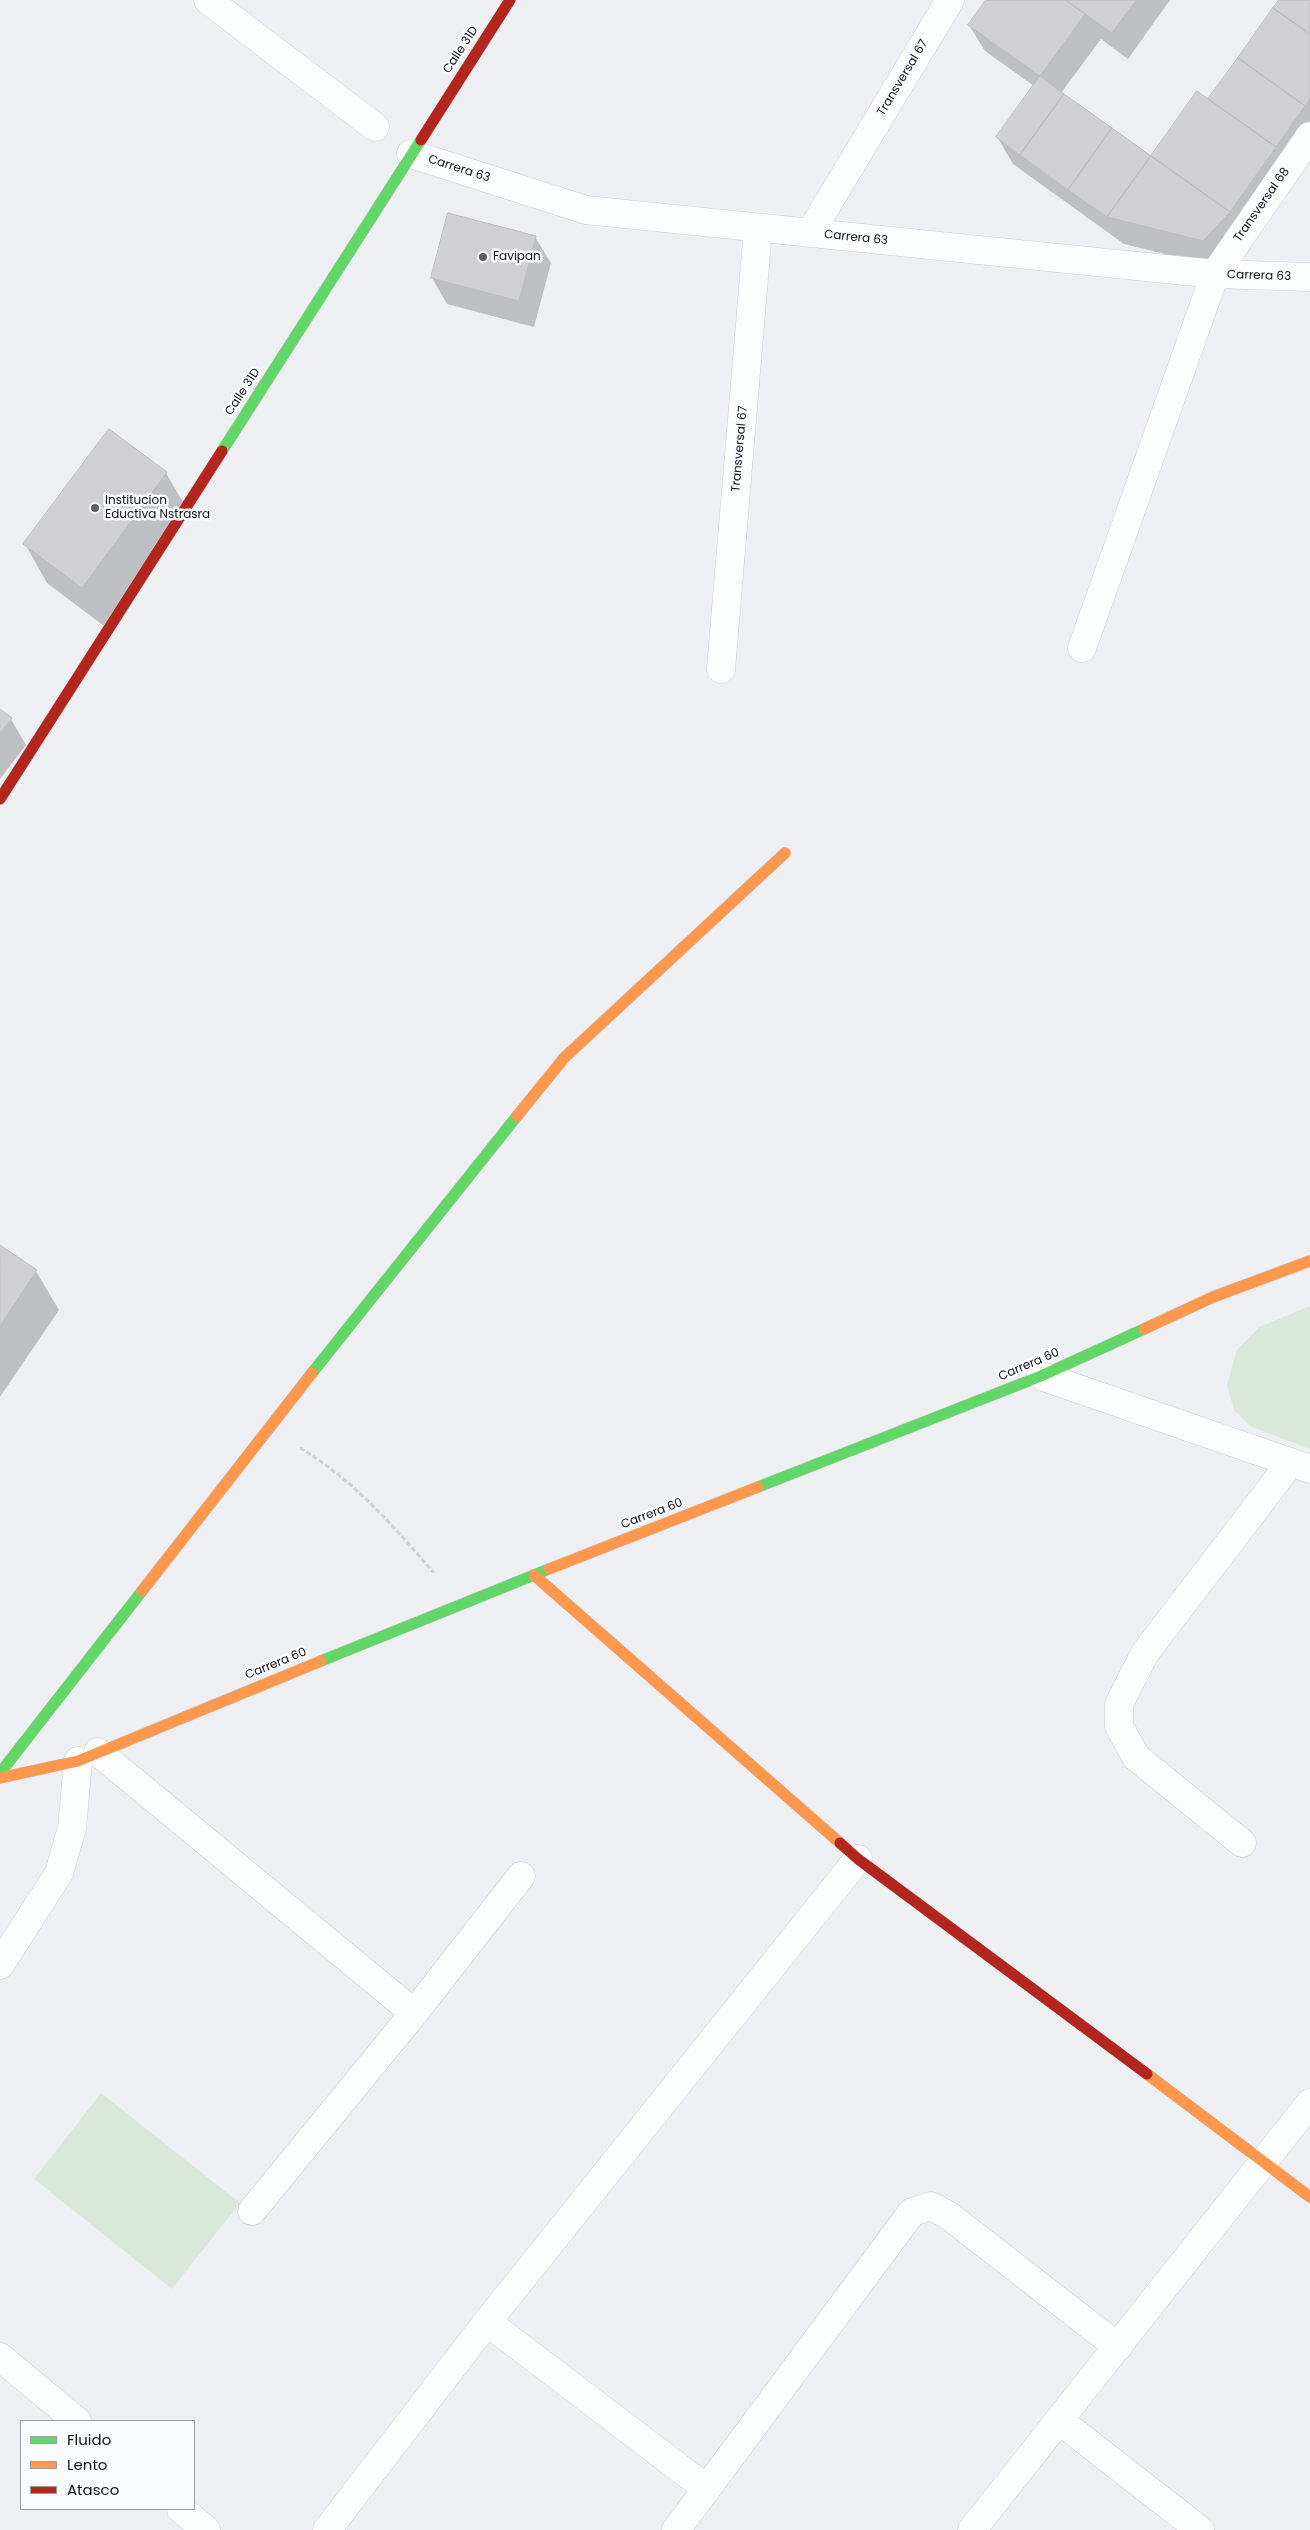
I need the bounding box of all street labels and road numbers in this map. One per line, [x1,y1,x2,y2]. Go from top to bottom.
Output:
street label: Calle 31D [440,24,482,76]
street label: Transversal 67 [875,37,931,119]
street label: Carrera 63 [426,152,492,186]
street label: Transversal 68 [1231,165,1293,245]
street label: Carrera 63 [823,227,889,249]
street label: Carrera 63 [1227,268,1291,284]
street label: Calle 31D [222,366,264,418]
street label: Transversal 67 [729,405,751,493]
street label: Carrera 60 [996,1346,1062,1384]
street label: Carrera 60 [619,1496,685,1532]
street label: Carrera 60 [243,1645,309,1683]

